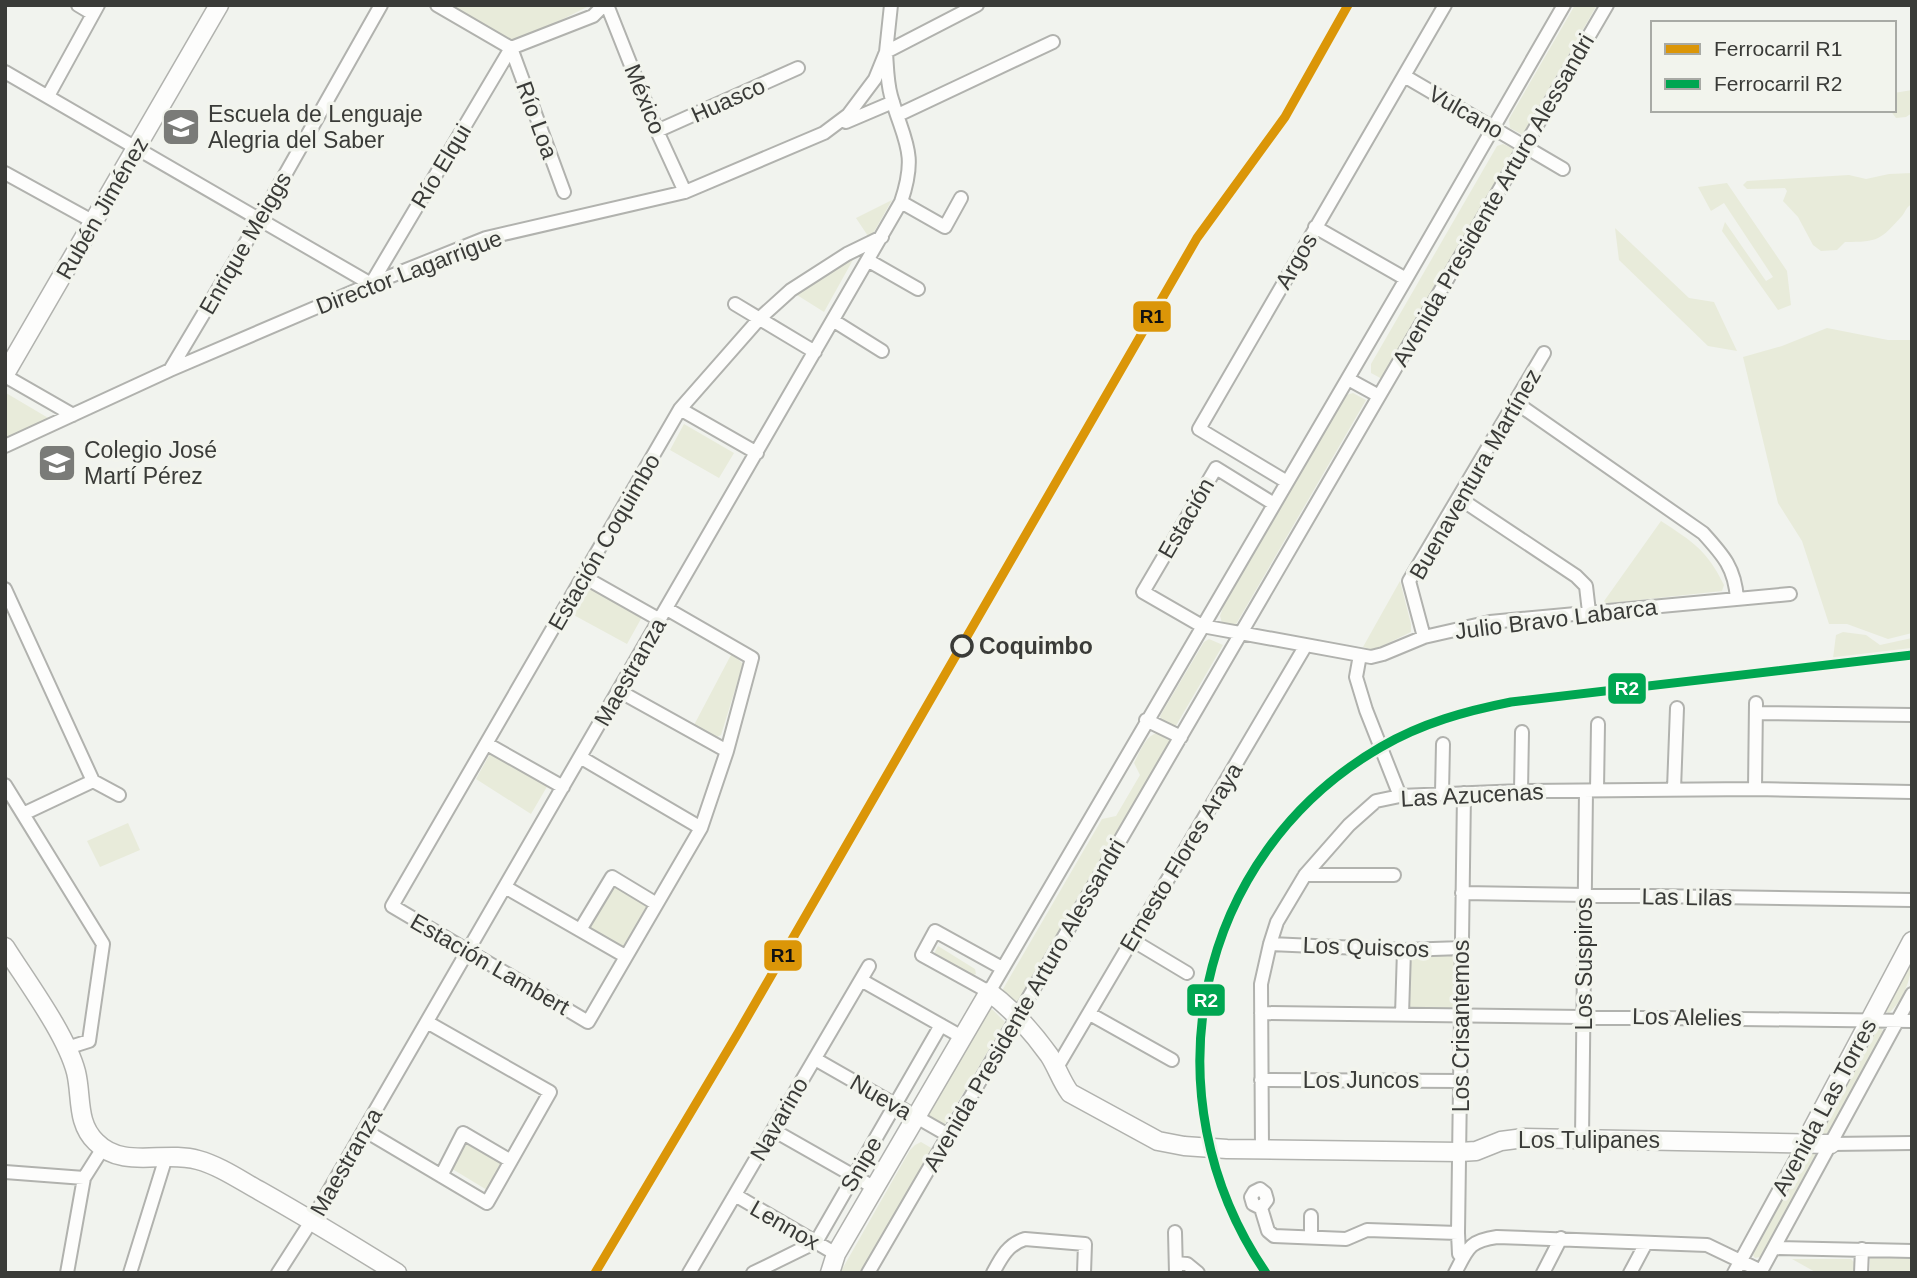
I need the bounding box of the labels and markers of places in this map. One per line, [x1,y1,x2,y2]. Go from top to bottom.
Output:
place label: Escuela de Lenguaje Alegria del Saber [208,101,423,153]
school or university icon: Escuela de Lenguaje Alegria del Saber [160,106,202,148]
place label: Colegio José Martí Pérez [84,437,217,489]
school or university icon: Colegio José Martí Pérez [36,442,78,484]
place label: Coquimbo [979,633,1093,659]
marker: Coquimbo [951,635,973,657]

